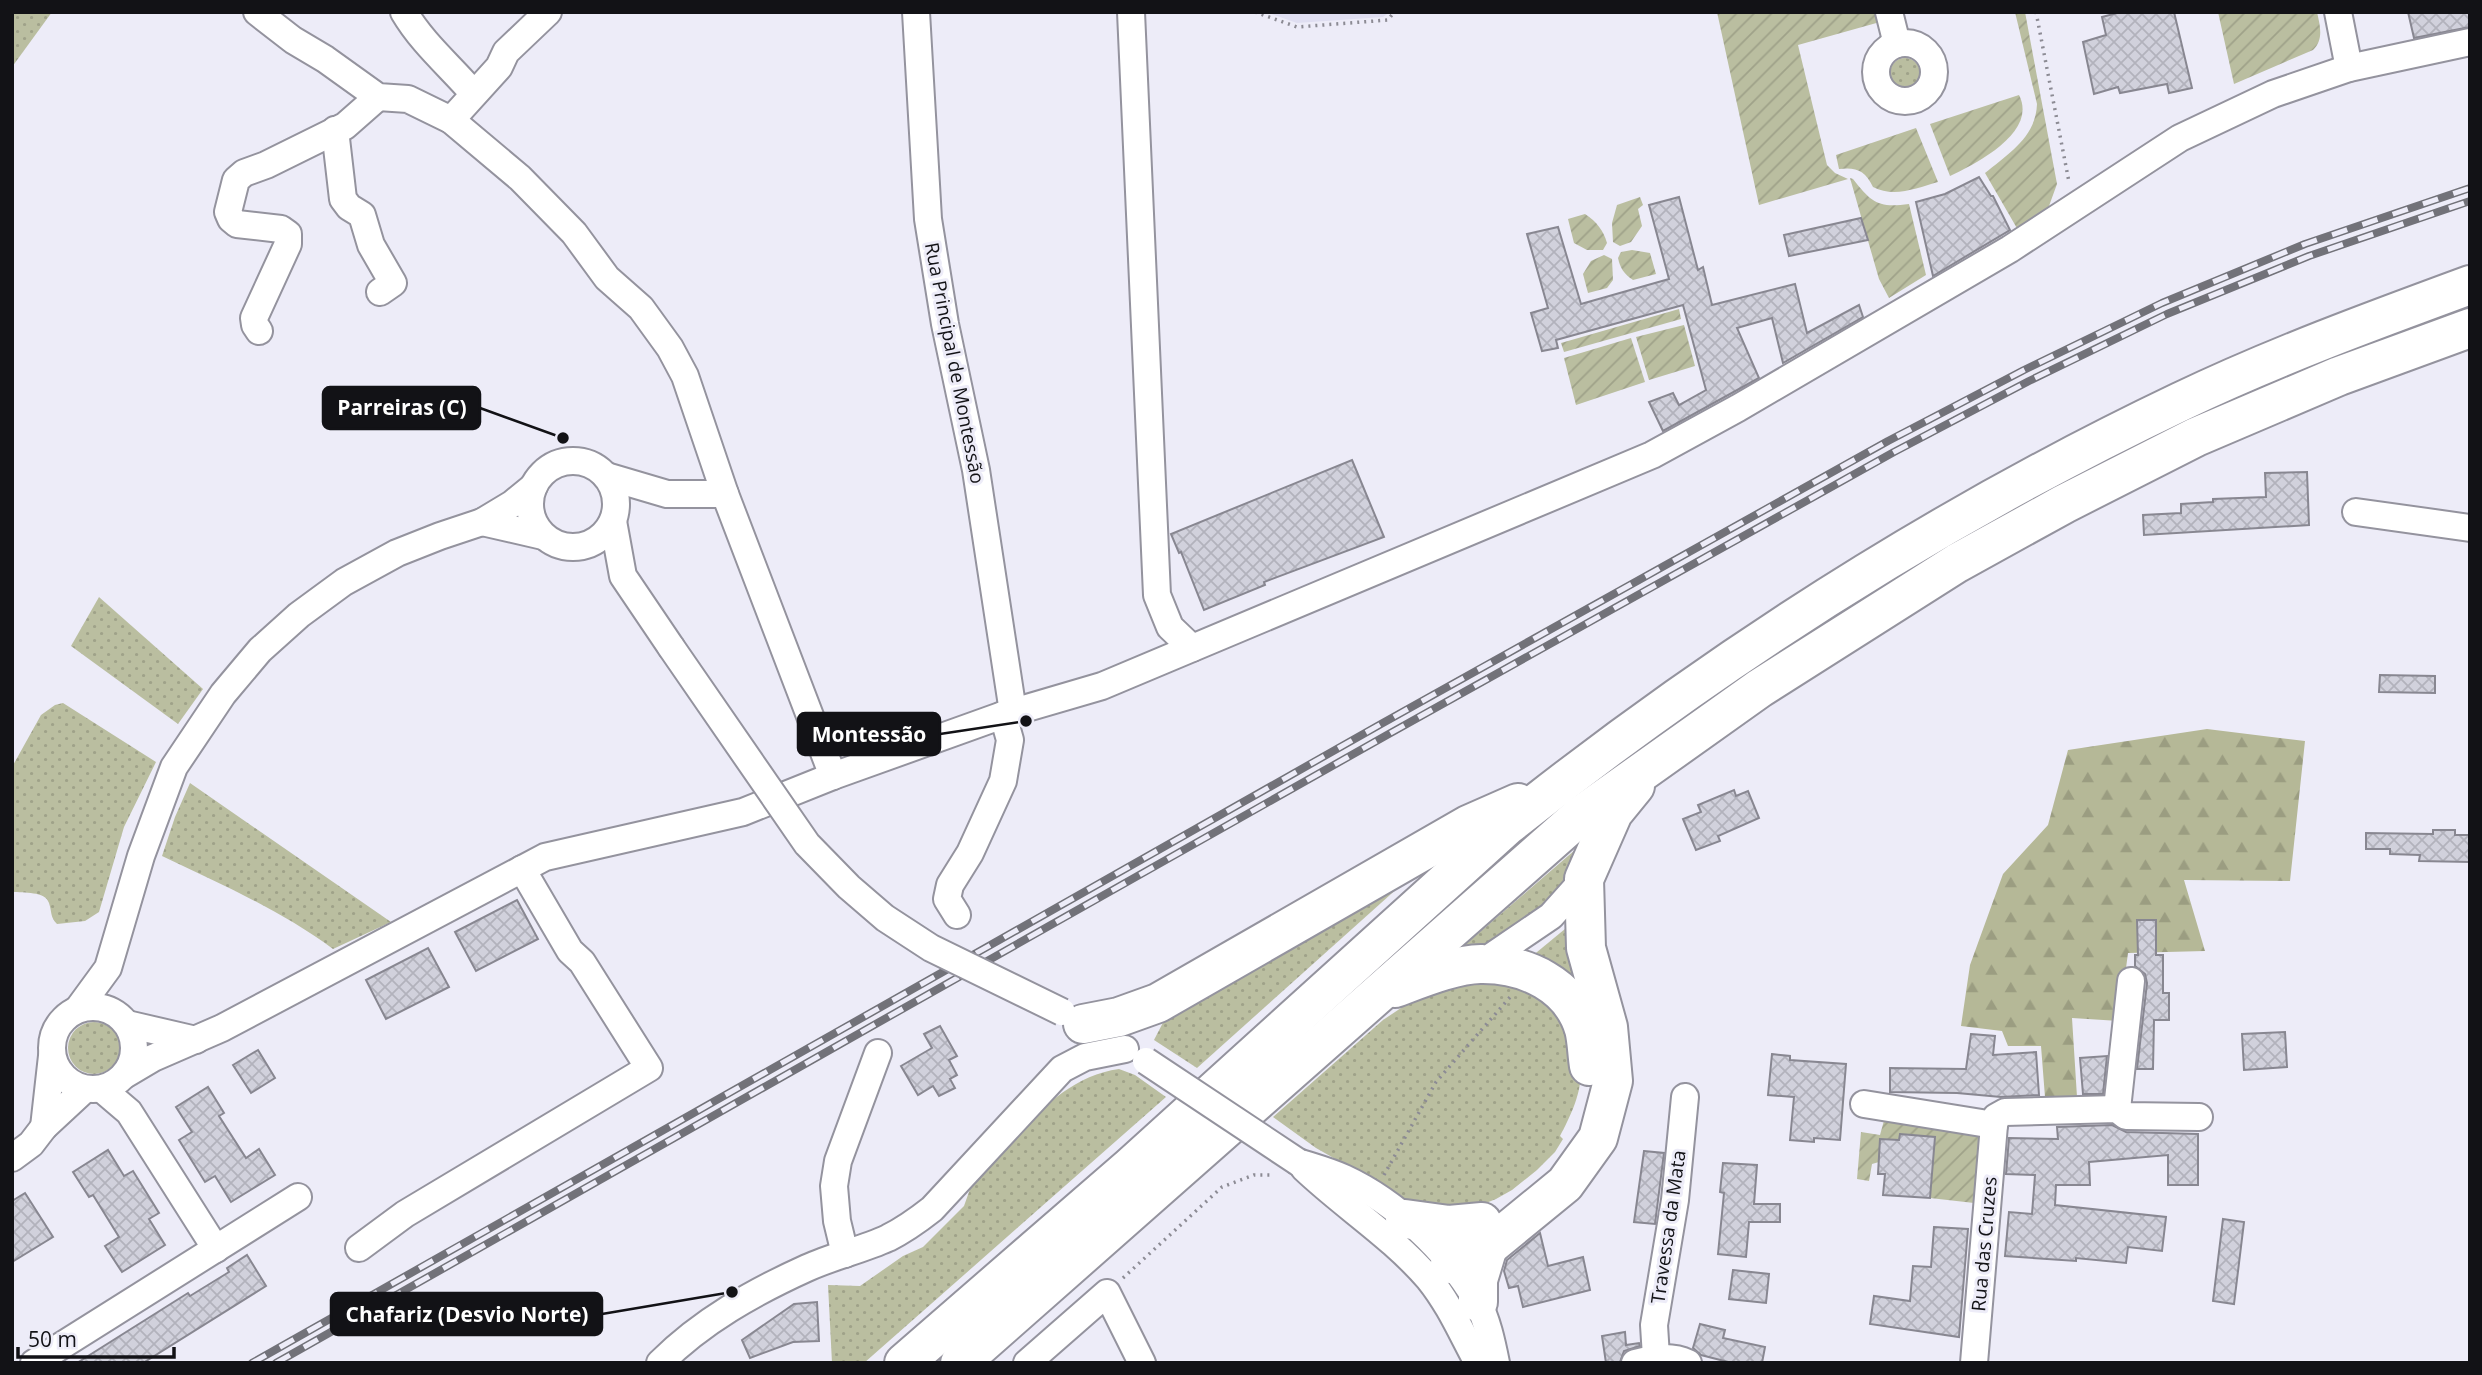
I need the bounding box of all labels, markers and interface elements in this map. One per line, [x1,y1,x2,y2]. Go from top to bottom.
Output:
street label: Rua Principal de Montessão [919,240,991,486]
callout: Parreiras (C) [323,387,480,429]
text: Parreiras (C) [337,393,467,421]
callout: Montessão [798,713,940,755]
text: Montessão [812,720,926,748]
street label: Travessa da Mata [1644,1149,1692,1305]
street label: Rua das Cruzes [1965,1176,2003,1312]
callout: Chafariz (Desvio Norte) [331,1293,602,1335]
text: Chafariz (Desvio Norte) [346,1300,588,1328]
scale bar [18,1316,173,1360]
text: 50 m [28,1325,77,1353]

